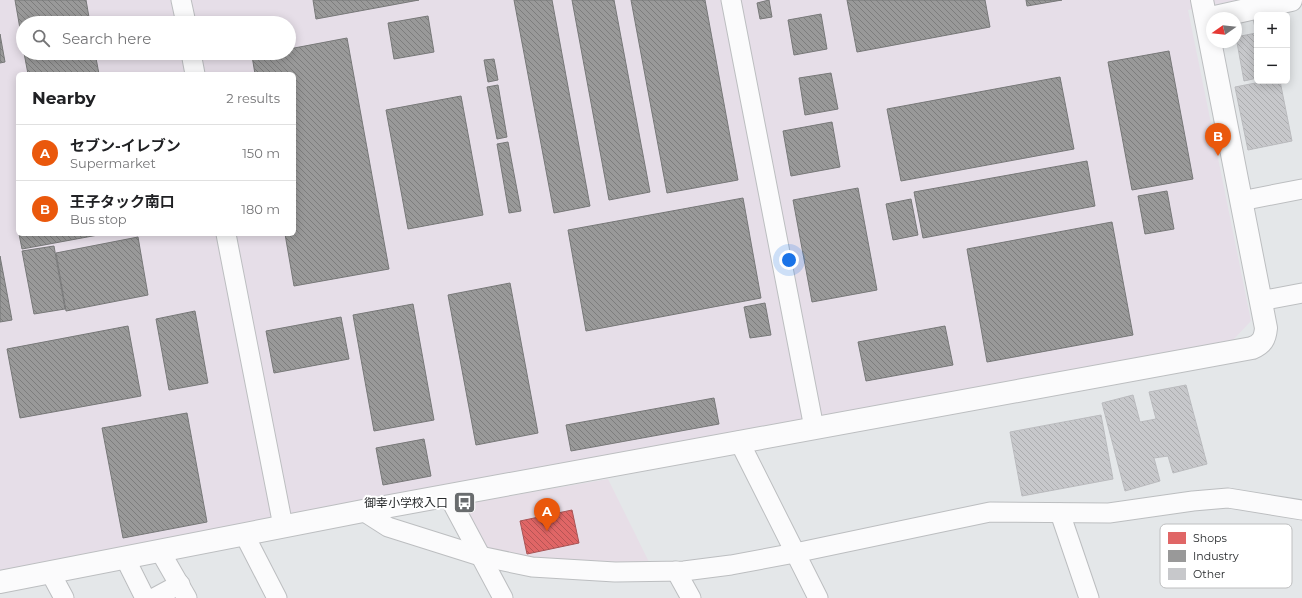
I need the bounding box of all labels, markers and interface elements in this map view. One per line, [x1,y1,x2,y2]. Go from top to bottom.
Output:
north arrow [1206,12,1242,48]
map controls [1254,12,1290,84]
button: + [1254,12,1290,48]
search box [16,16,296,60]
icon: search [30,27,52,49]
text: Search here [62,29,151,48]
button: − [1254,48,1290,84]
text: Nearby [32,88,96,108]
text: 2 results [226,90,280,106]
pin: B [1205,123,1231,156]
text: セブン-イレブン [70,136,181,155]
text: A [40,145,50,161]
text: 150 m [242,145,280,161]
text: Supermarket [70,155,156,171]
text: 王子タック南口 [70,192,175,211]
text: B [40,201,50,217]
text: 180 m [241,201,280,217]
text: Bus stop [70,211,127,227]
your location [779,250,799,270]
bus stop icon: 御幸小学校入口 [451,489,477,515]
place label: 御幸小学校入口 [364,495,448,510]
pin: A [534,498,560,531]
legend [1160,524,1292,588]
text: Shops [1193,531,1228,545]
text: Industry [1193,549,1239,563]
text: Other [1193,567,1225,581]

